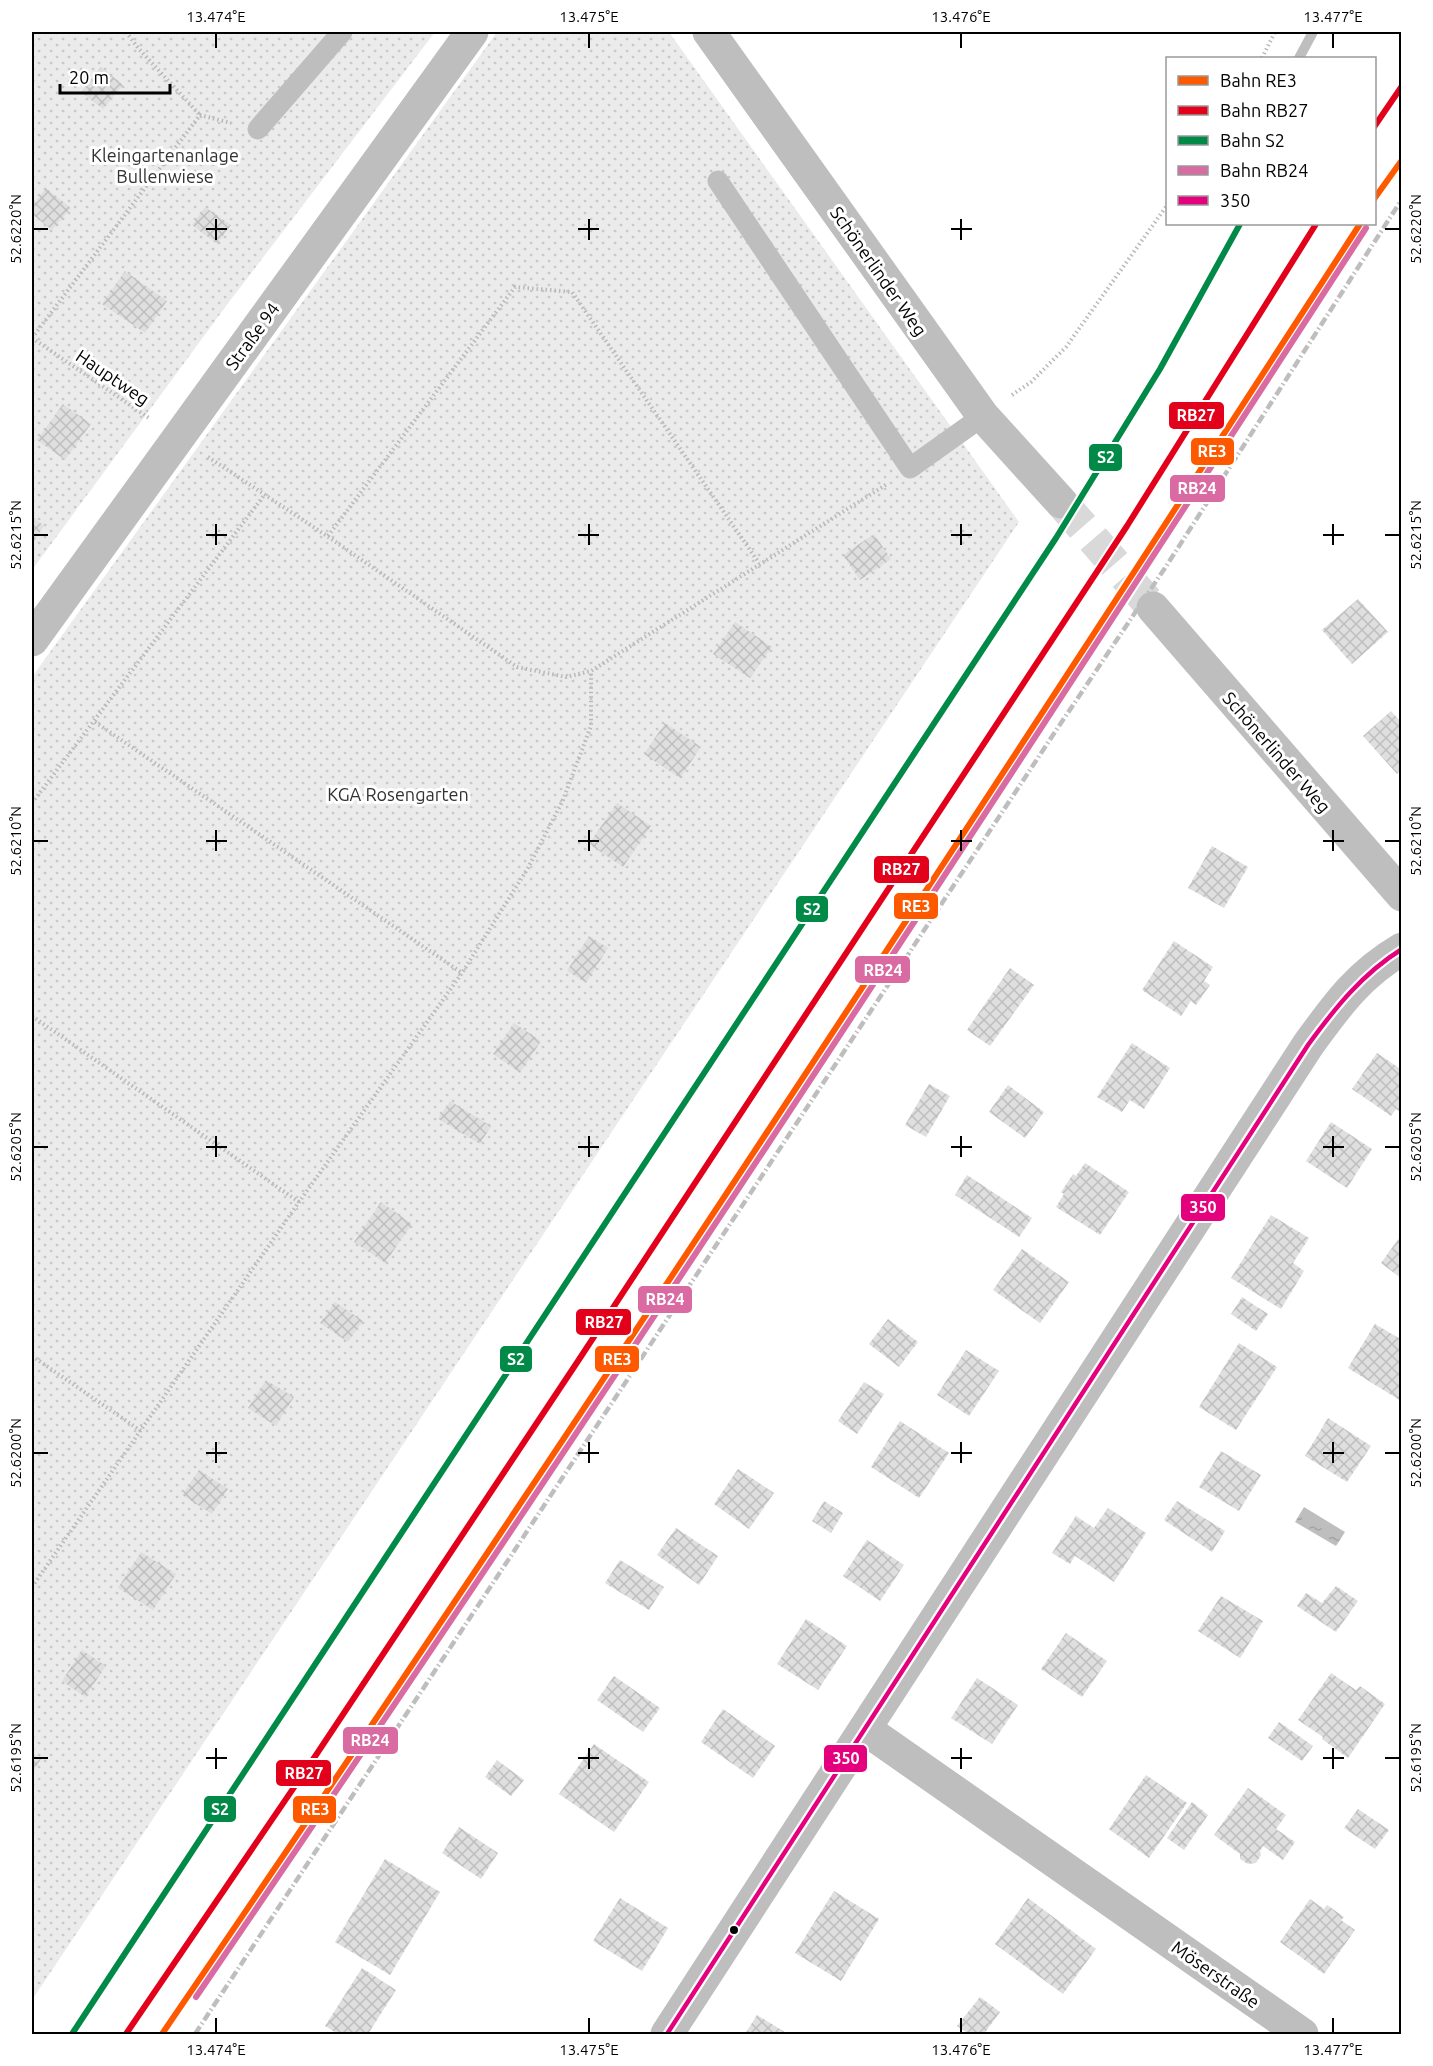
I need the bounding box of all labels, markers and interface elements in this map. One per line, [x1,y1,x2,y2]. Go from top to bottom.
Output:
text: 13.474°E [186,8,246,25]
text: 13.475°E [559,8,619,25]
text: 13.476°E [931,8,991,25]
text: 13.477°E [1303,8,1363,25]
scale bar [60,57,170,95]
legend [1166,57,1376,225]
text: 20 m [69,67,109,87]
text: Bahn RE3 [1220,70,1297,90]
text: Bahn RB27 [1220,100,1308,120]
text: Bahn S2 [1220,130,1285,150]
park label: Kleingartenanlage Bullenwiese [91,145,239,186]
text: Bahn RB24 [1220,160,1308,180]
text: 350 [1220,190,1250,210]
text: 52.6220°N [7,194,24,264]
text: 52.6220°N [1407,194,1424,264]
street label: Schönerlinder Weg [827,203,931,339]
street label: Straße 94 [221,299,283,373]
street label: Hauptweg [73,345,153,409]
line badge: RB27 [1168,401,1225,430]
text: RB27 [1176,406,1216,424]
line badge: RE3 [1190,437,1235,466]
text: RE3 [1197,442,1227,460]
line badge: S2 [1088,443,1123,472]
text: S2 [1097,448,1115,466]
line badge: RB24 [1169,474,1226,503]
text: RB24 [1177,479,1217,497]
text: 52.6215°N [7,500,24,570]
text: 52.6215°N [1407,500,1424,570]
street label: Schönerlinder Weg [1219,688,1335,816]
park label: KGA Rosengarten [327,784,469,804]
text: 52.6210°N [7,806,24,876]
text: 52.6210°N [1407,806,1424,876]
line badge: RB27 [873,855,930,884]
text: RB27 [881,860,921,878]
line badge: RE3 [893,892,939,920]
line badge: S2 [795,895,829,923]
text: RE3 [901,897,931,915]
text: S2 [803,900,821,918]
line badge: RB24 [854,955,911,984]
text: RB24 [863,961,903,979]
text: 52.6205°N [7,1112,24,1182]
text: 52.6205°N [1407,1112,1424,1182]
line badge: 350 [1180,1193,1226,1222]
text: 350 [1189,1198,1217,1216]
line badge: RB24 [637,1285,693,1314]
text: RB24 [645,1290,685,1308]
line badge: RB27 [575,1308,632,1336]
text: RB27 [584,1313,624,1331]
line badge: S2 [499,1345,533,1373]
line badge: RE3 [594,1345,640,1373]
text: S2 [507,1350,525,1368]
text: RE3 [602,1350,632,1368]
text: 52.6200°N [7,1418,24,1488]
text: 52.6200°N [1407,1418,1424,1488]
text: 52.6195°N [7,1723,24,1793]
text: 52.6195°N [1407,1723,1424,1793]
line badge: RB24 [342,1726,399,1755]
text: RB24 [350,1731,390,1749]
line badge: 350 [823,1744,868,1773]
text: 350 [832,1749,860,1767]
line badge: RB27 [275,1759,332,1787]
text: RB27 [284,1764,324,1782]
line badge: S2 [203,1795,237,1823]
line badge: RE3 [292,1795,337,1824]
text: S2 [211,1800,229,1818]
text: RE3 [300,1800,330,1818]
unlabelled marker [728,1924,740,1936]
street label: Möserstraße [1168,1936,1264,2012]
text: 13.474°E [186,2041,246,2058]
text: 13.475°E [559,2041,619,2058]
text: 13.476°E [931,2041,991,2058]
text: 13.477°E [1303,2041,1363,2058]

